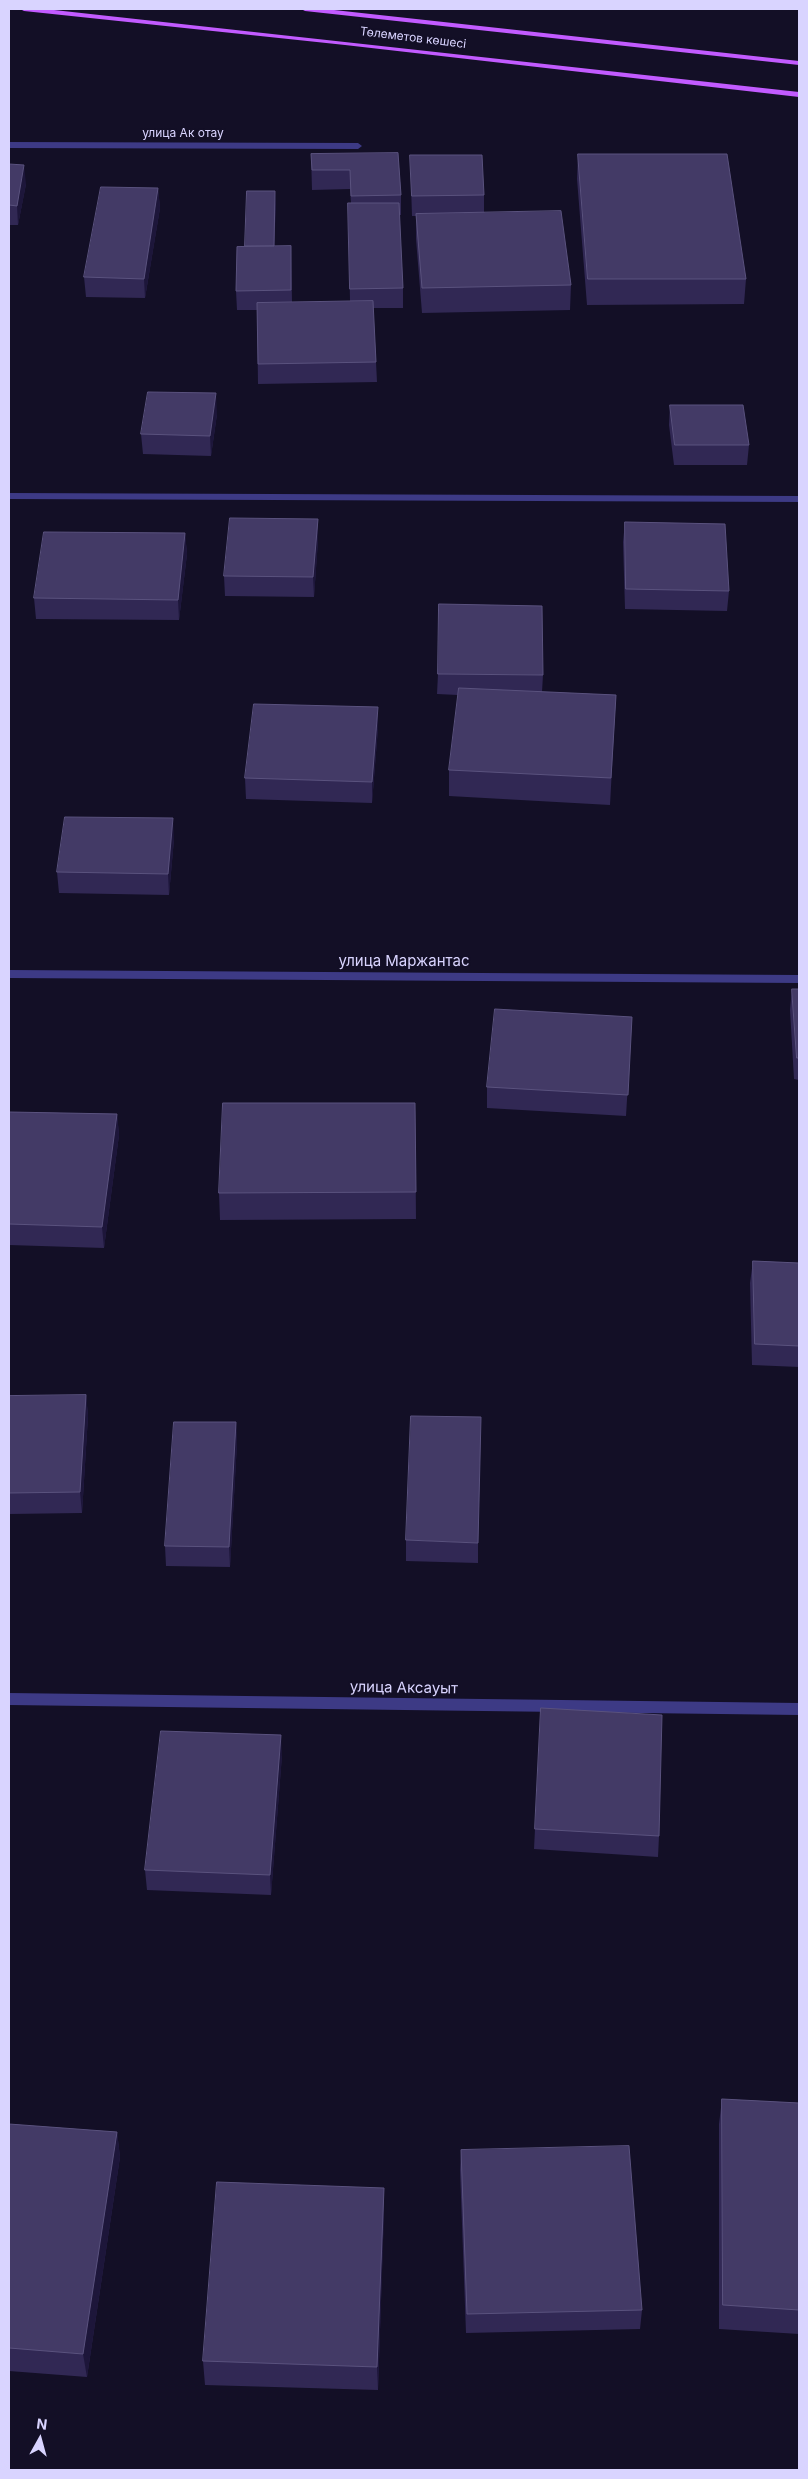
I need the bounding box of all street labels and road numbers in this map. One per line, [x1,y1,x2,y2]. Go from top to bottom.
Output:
street label: Төлеметов көшесі [359,24,467,52]
street label: улица Ак отау [142,126,224,140]
street label: улица Маржантас [338,952,470,970]
street label: улица Аксауыт [350,1678,458,1698]

